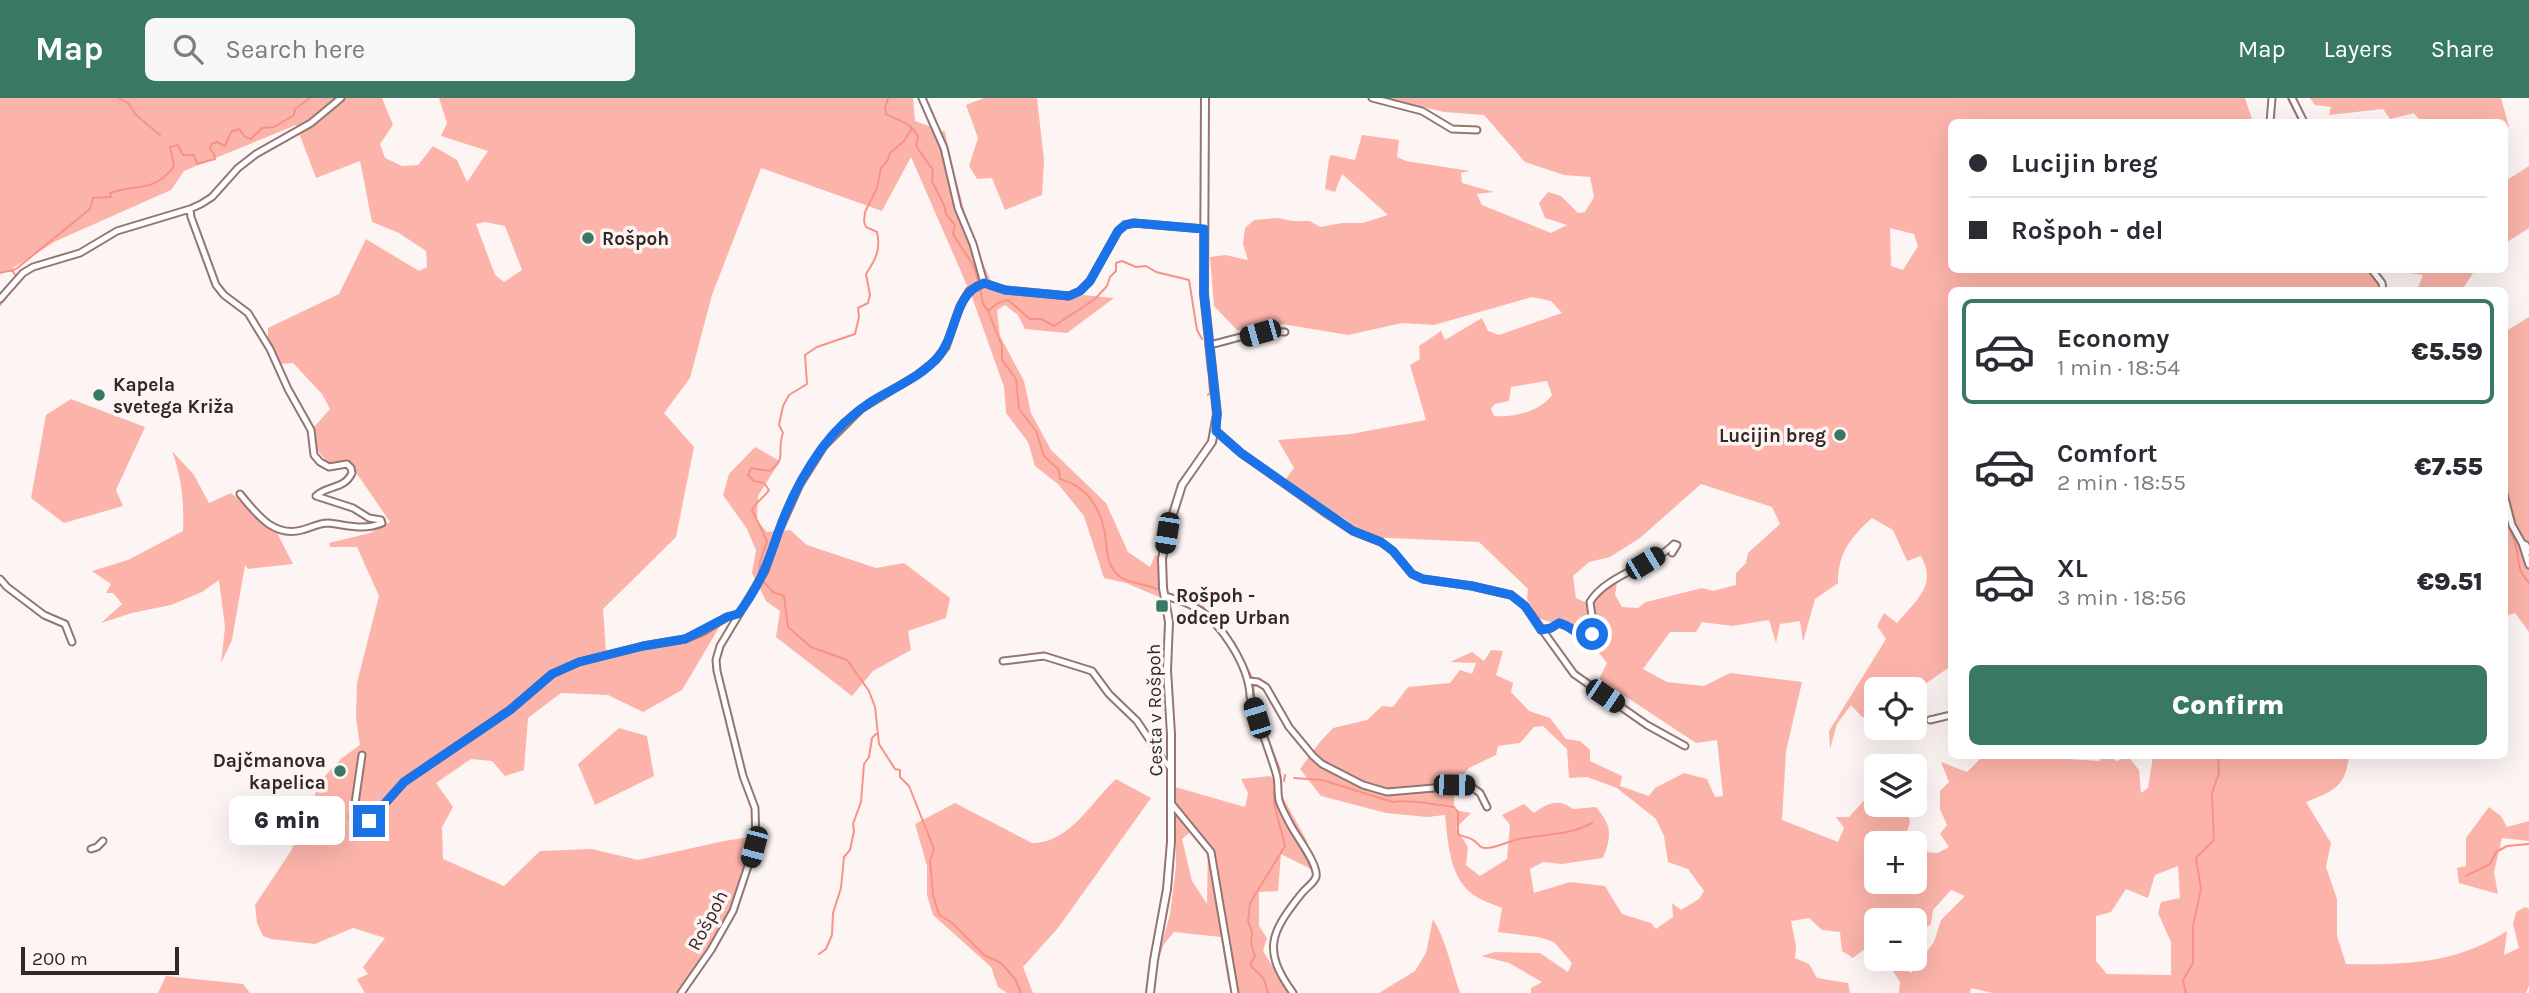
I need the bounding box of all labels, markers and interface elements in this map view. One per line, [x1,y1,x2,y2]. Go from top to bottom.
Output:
search box [145,18,635,81]
text: Map [35,30,103,68]
icon: search [169,30,207,68]
text: Search here [225,34,365,65]
text: Map [2238,35,2286,63]
text: Layers [2324,35,2393,63]
text: Share [2431,35,2494,63]
text: Lucijin breg [2011,148,2158,179]
text: Rošpoh - del [2011,215,2163,246]
place label: Rošpoh [602,228,669,250]
marker: Rošpoh [580,230,596,246]
car [1237,317,1284,349]
icon: car [1973,320,2036,383]
text: Economy [2057,323,2169,354]
text: €5.59 [2411,336,2483,367]
text: 1 min · 18:54 [2057,354,2180,381]
place label: Kapela svetega Križa [113,374,234,418]
marker: Kapela svetega Križa [91,387,107,403]
place label: Lucijin breg [1719,425,1826,447]
marker: Lucijin breg [1832,427,1848,443]
icon: car [1973,435,2036,498]
text: Comfort [2057,438,2158,469]
text: €7.55 [2414,451,2483,482]
text: 2 min · 18:55 [2057,469,2186,496]
car [1154,511,1181,555]
car [1622,543,1669,583]
icon: car [1973,550,2036,613]
text: XL [2057,553,2088,584]
text: €9.51 [2417,566,2483,597]
text: 3 min · 18:56 [2057,584,2187,611]
place label: Rošpoh - odcep Urban [1176,585,1290,629]
marker: Rošpoh - odcep Urban [1154,598,1170,614]
route start [1576,618,1608,650]
street label: Cesta v Rošpoh [1143,644,1167,776]
button: Confirm [1969,665,2487,745]
car [1582,676,1629,716]
map controls [1864,677,1927,971]
button: locate [1864,677,1927,740]
car [1241,695,1274,741]
place label: Dajčmanova kapelica [213,750,326,794]
button: layers [1864,754,1927,817]
marker: Dajčmanova kapelica [332,763,348,779]
car [1433,774,1476,796]
callout: 6 min [229,796,344,846]
route end [353,805,385,837]
text: 6 min [254,807,320,834]
car [739,824,770,870]
button: + [1864,831,1927,894]
street label: Rošpoh [683,887,733,954]
button: − [1864,908,1927,971]
scale bar [21,944,178,976]
text: 200 m [32,948,88,970]

